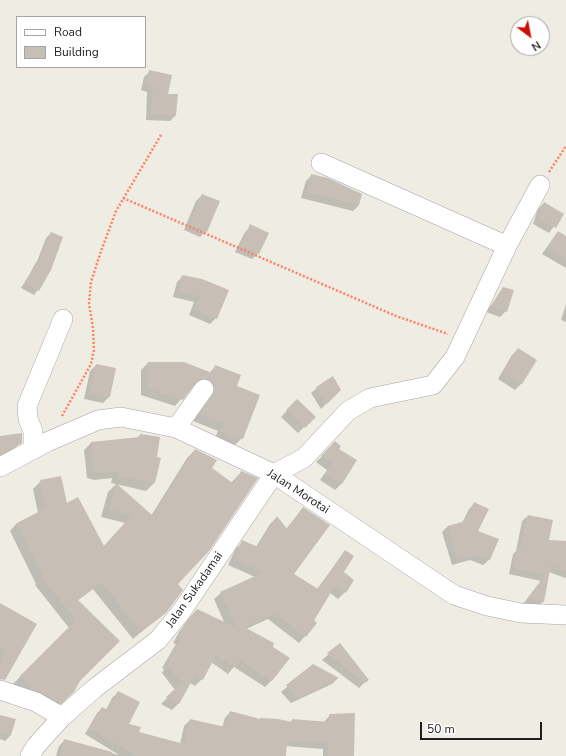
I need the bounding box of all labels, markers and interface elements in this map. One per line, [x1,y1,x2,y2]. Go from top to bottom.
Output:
legend [16,16,146,68]
north arrow [510,16,550,56]
text: Road [54,24,82,40]
text: N [529,37,544,54]
text: Building [54,44,99,60]
street label: Jalan Morotai [264,467,332,517]
street label: Jalan Sukadamai [164,549,226,631]
scale bar [422,714,544,740]
text: 50 m [427,721,455,737]

